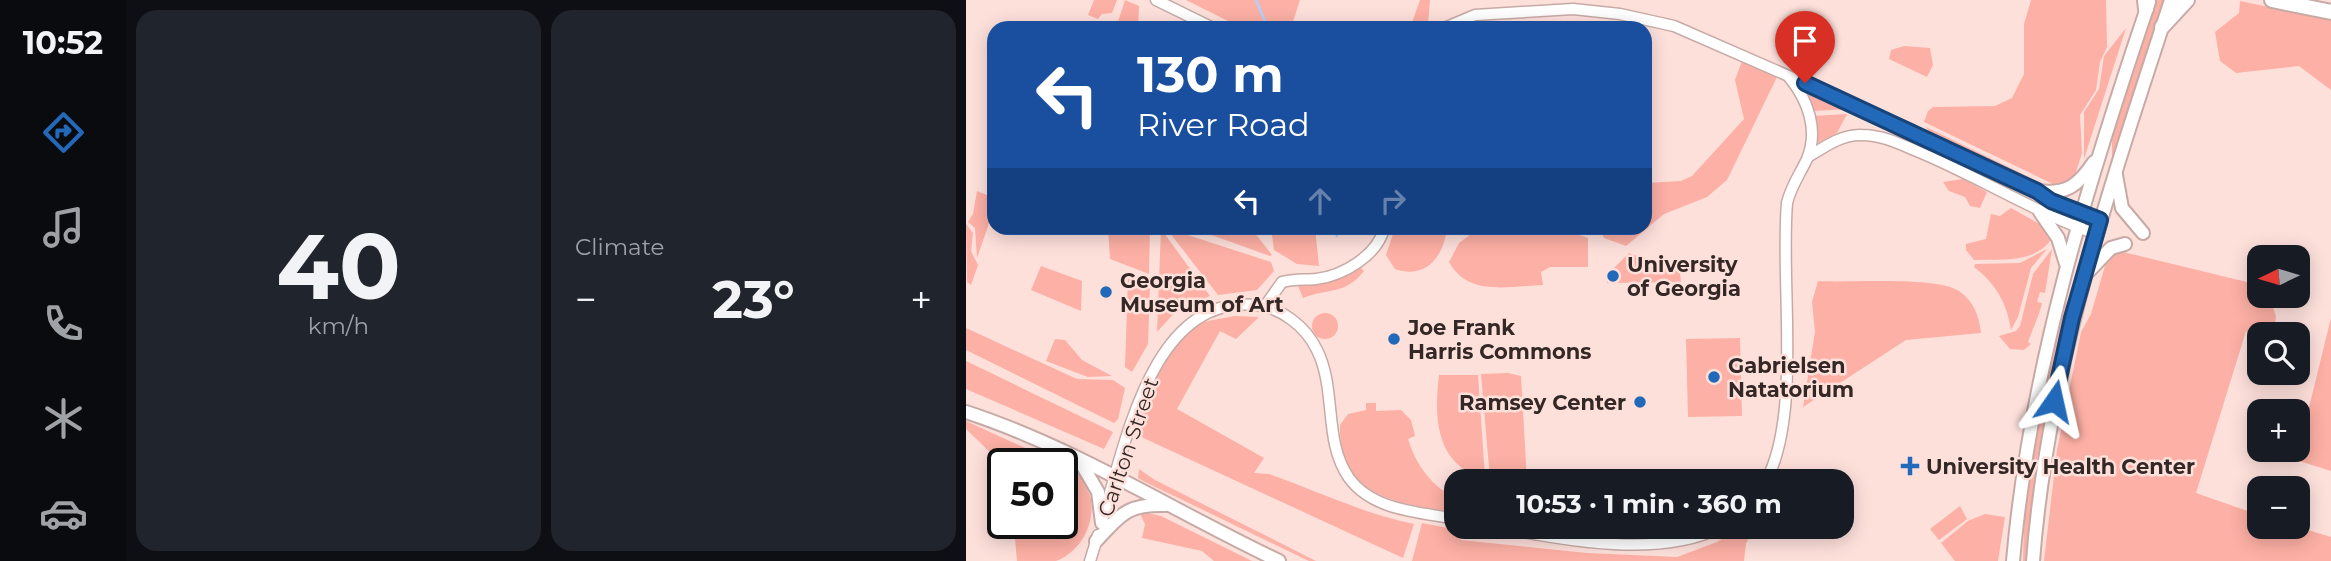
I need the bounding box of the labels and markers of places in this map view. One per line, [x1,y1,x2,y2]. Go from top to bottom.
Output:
pin [1775,11,1835,83]
place label: University of Georgia [1627,252,1741,301]
place label: Georgia Museum of Art [1120,268,1284,317]
marker: University of Georgia [1605,268,1621,284]
marker: Georgia Museum of Art [1098,284,1114,300]
place label: Joe Frank Harris Commons [1407,315,1591,364]
marker: Joe Frank Harris Commons [1386,331,1402,347]
place label: Gabrielsen Natatorium [1728,353,1854,402]
marker: Gabrielsen Natatorium [1706,369,1722,385]
place label: Ramsey Center [1459,390,1626,415]
marker: Ramsey Center [1632,394,1648,410]
place label: University Health Center [1926,454,2195,479]
marker: University Health Center [1900,456,1920,476]

